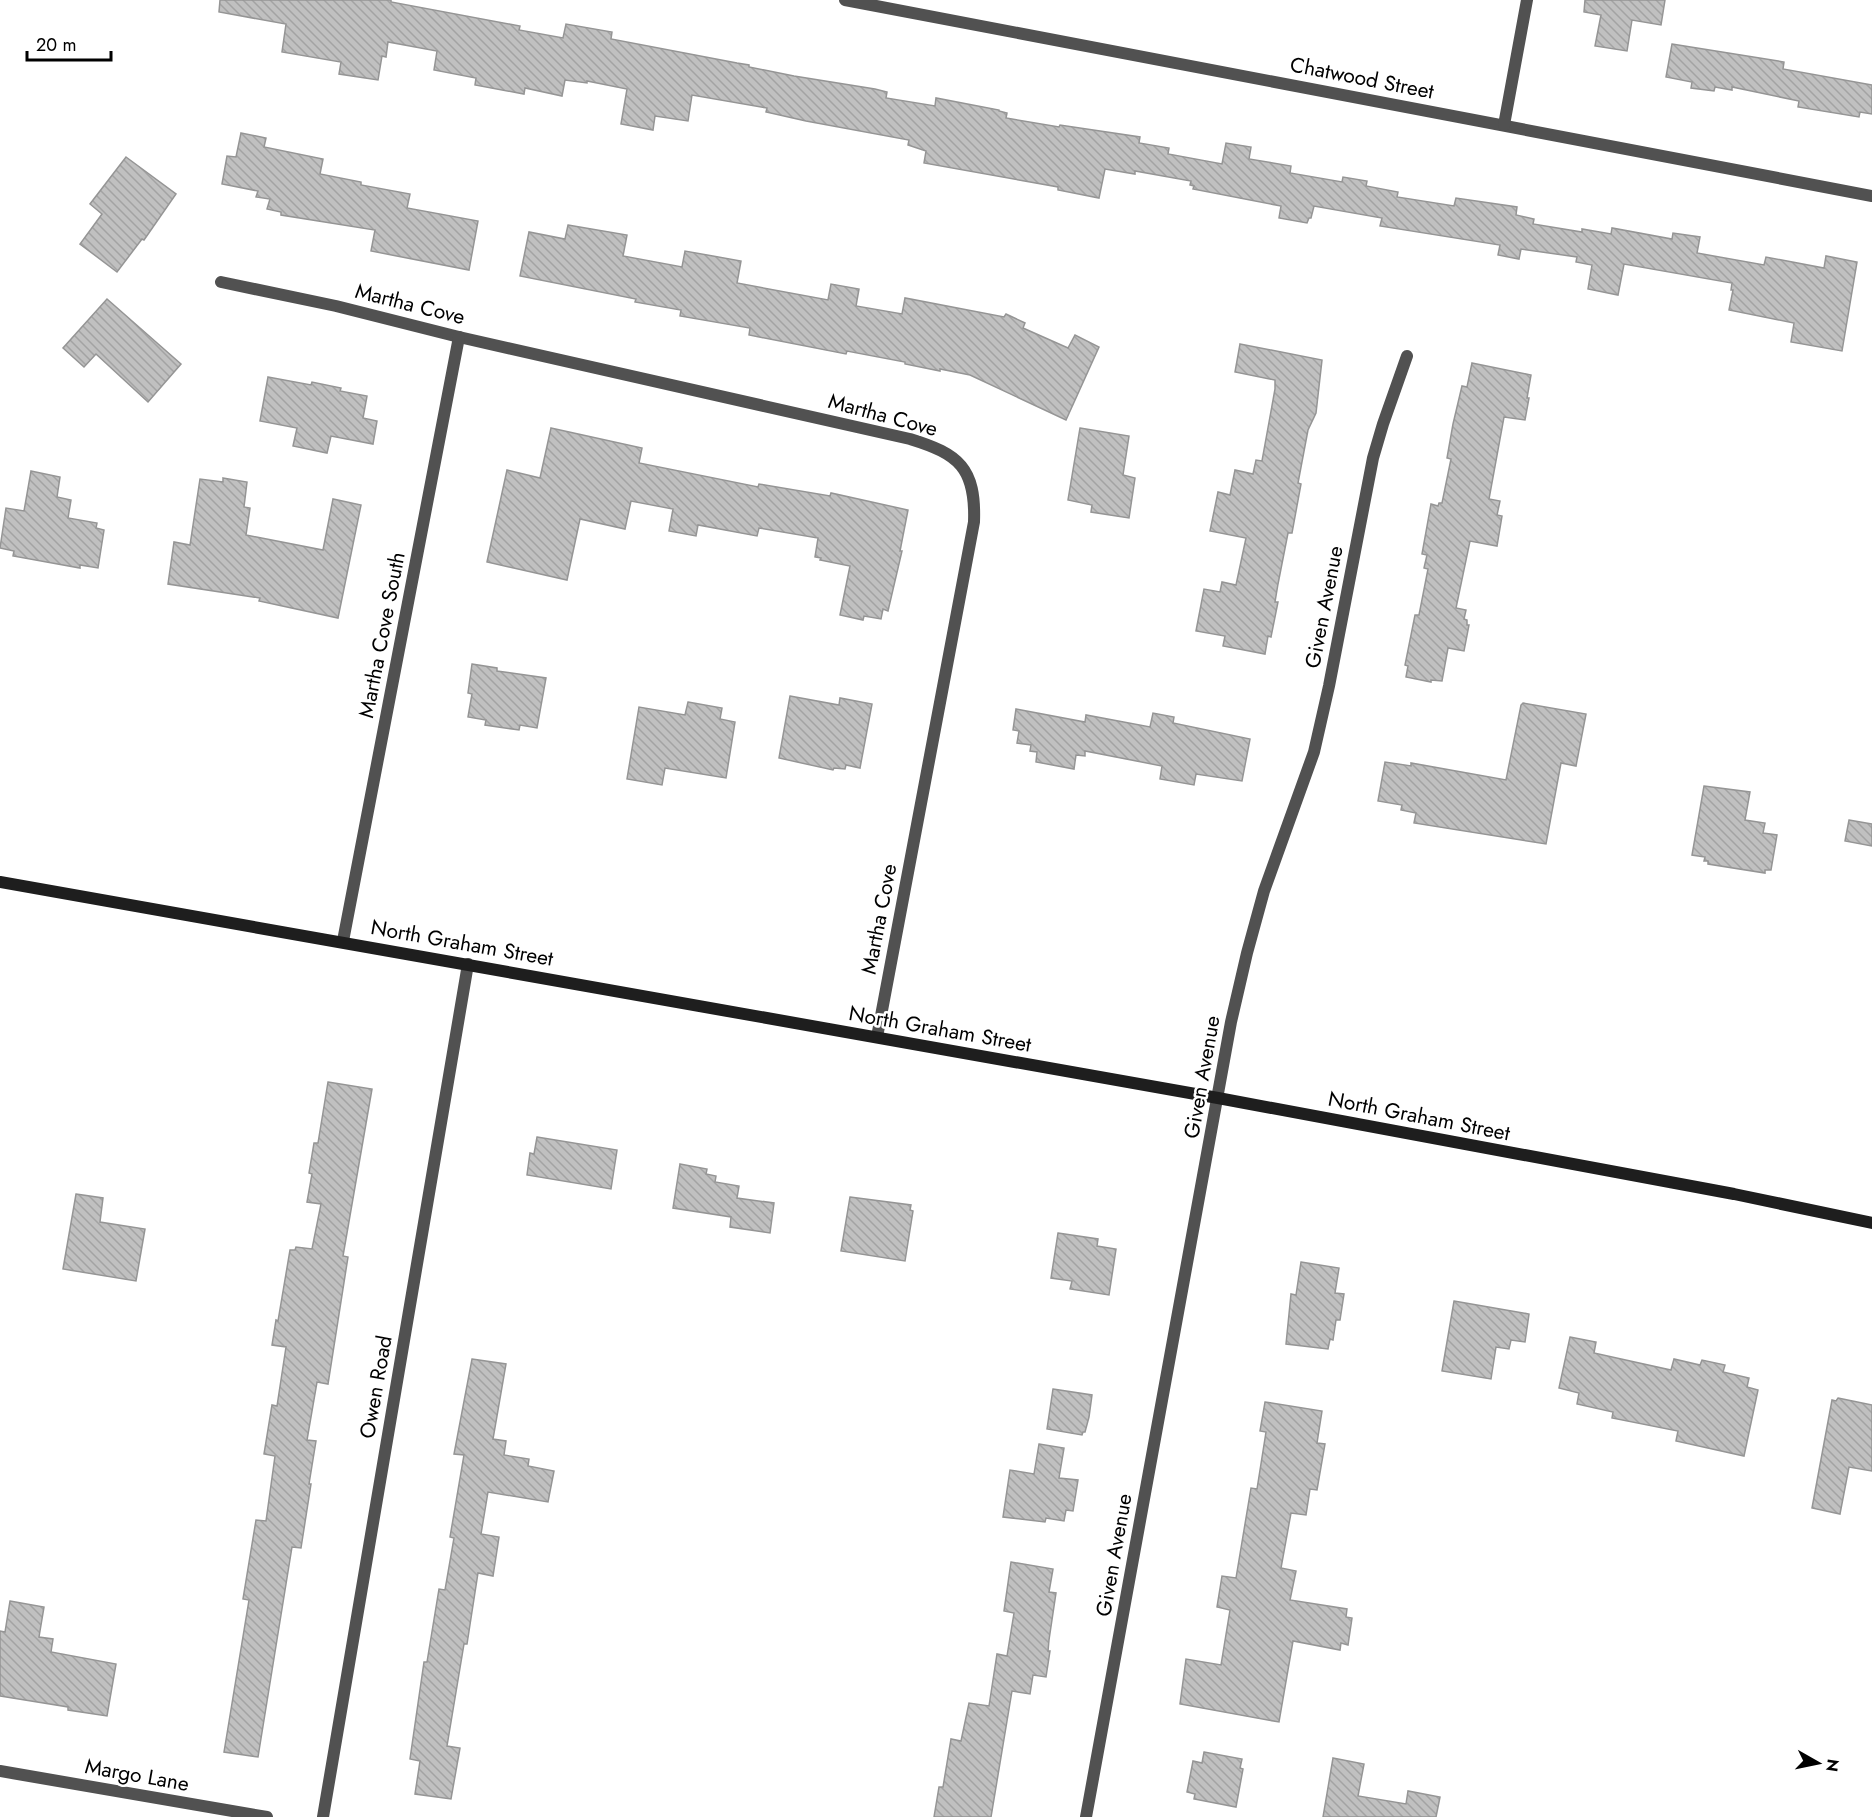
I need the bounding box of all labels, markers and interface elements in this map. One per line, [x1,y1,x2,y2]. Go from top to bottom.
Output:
scale bar [27,24,111,62]
text: 20 m [36,32,76,58]
street label: Chatwood Street [1288,49,1436,107]
street label: Martha Cove [352,276,468,332]
street label: Martha Cove [825,386,941,444]
street label: Given Avenue [1297,543,1351,671]
street label: Martha Cove South [351,549,413,721]
street label: Martha Cove [854,861,904,977]
street label: North Graham Street [368,912,556,974]
street label: North Graham Street [846,998,1034,1060]
street label: Given Avenue [1176,1013,1228,1141]
street label: North Graham Street [1325,1084,1513,1148]
street label: Owen Road [352,1333,400,1441]
street label: Given Avenue [1088,1491,1140,1619]
north arrow [1788,1733,1848,1793]
street label: Margo Lane [83,1751,192,1799]
text: N [1820,1757,1845,1773]

